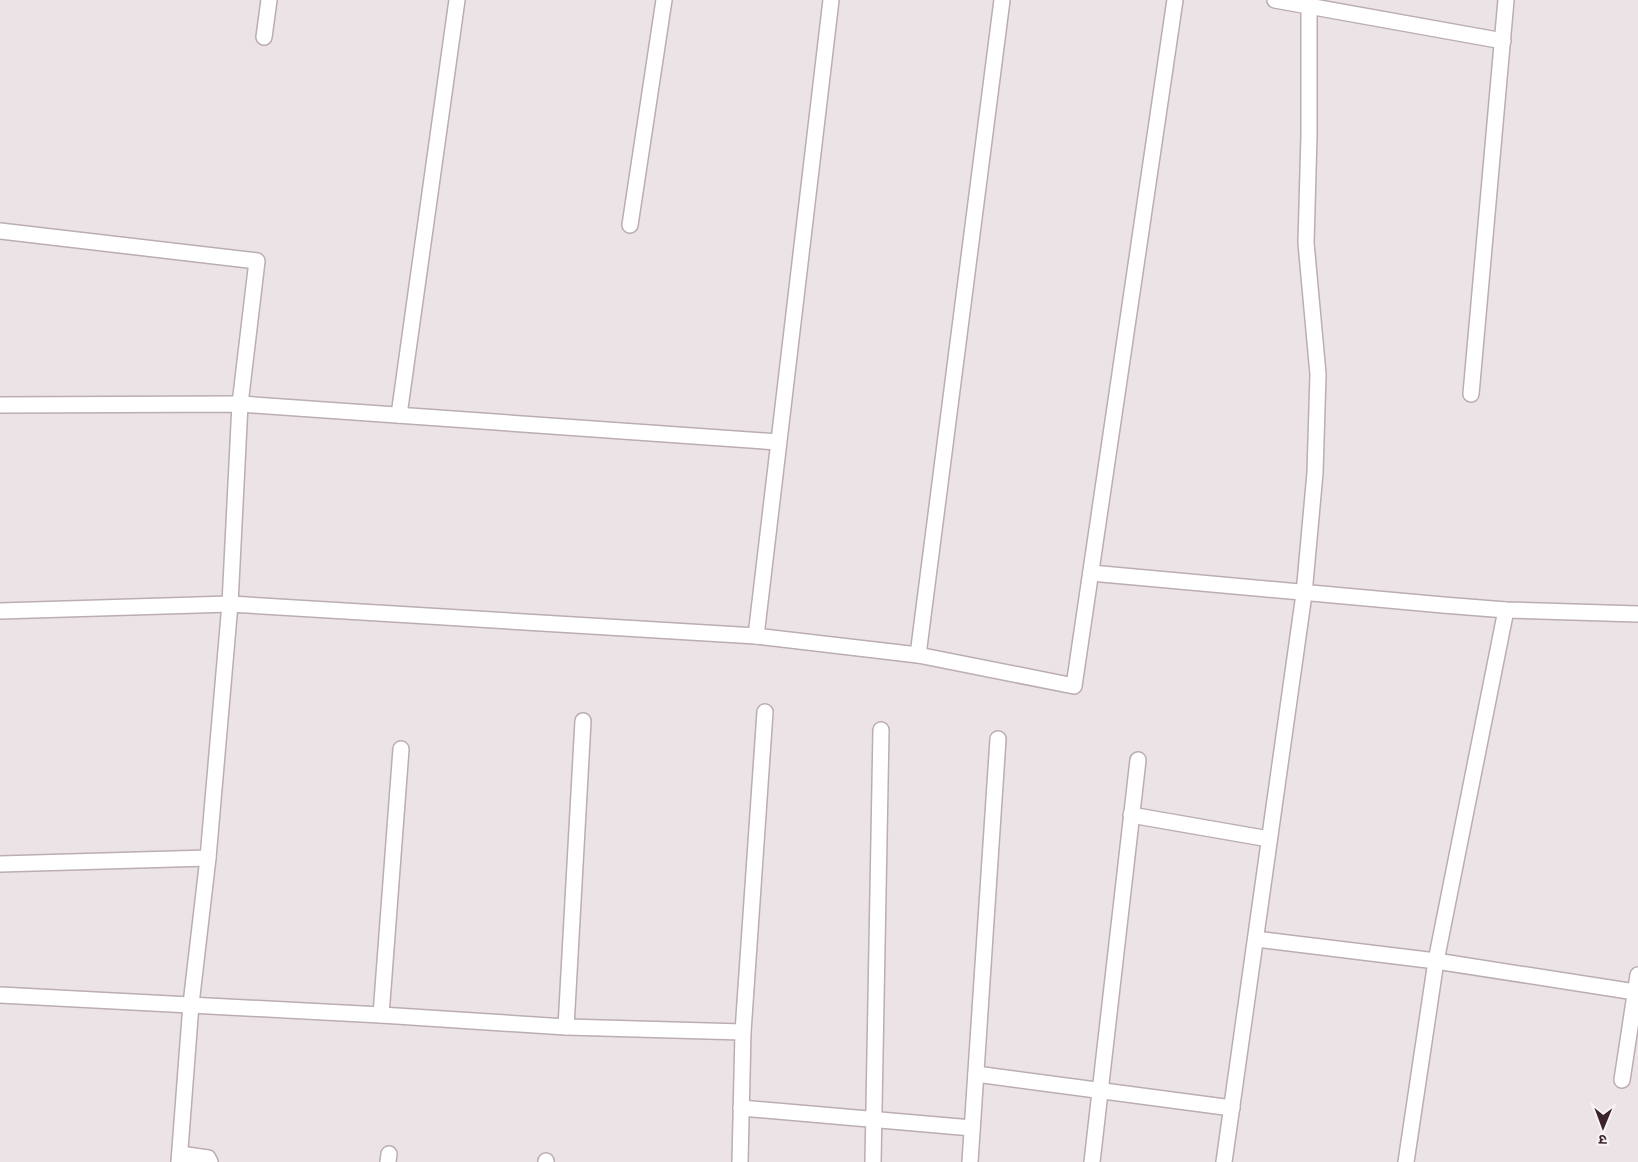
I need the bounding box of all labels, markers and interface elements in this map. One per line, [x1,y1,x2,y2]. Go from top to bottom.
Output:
north arrow [1578,1102,1628,1152]
text: उ [1598,1132,1607,1149]

